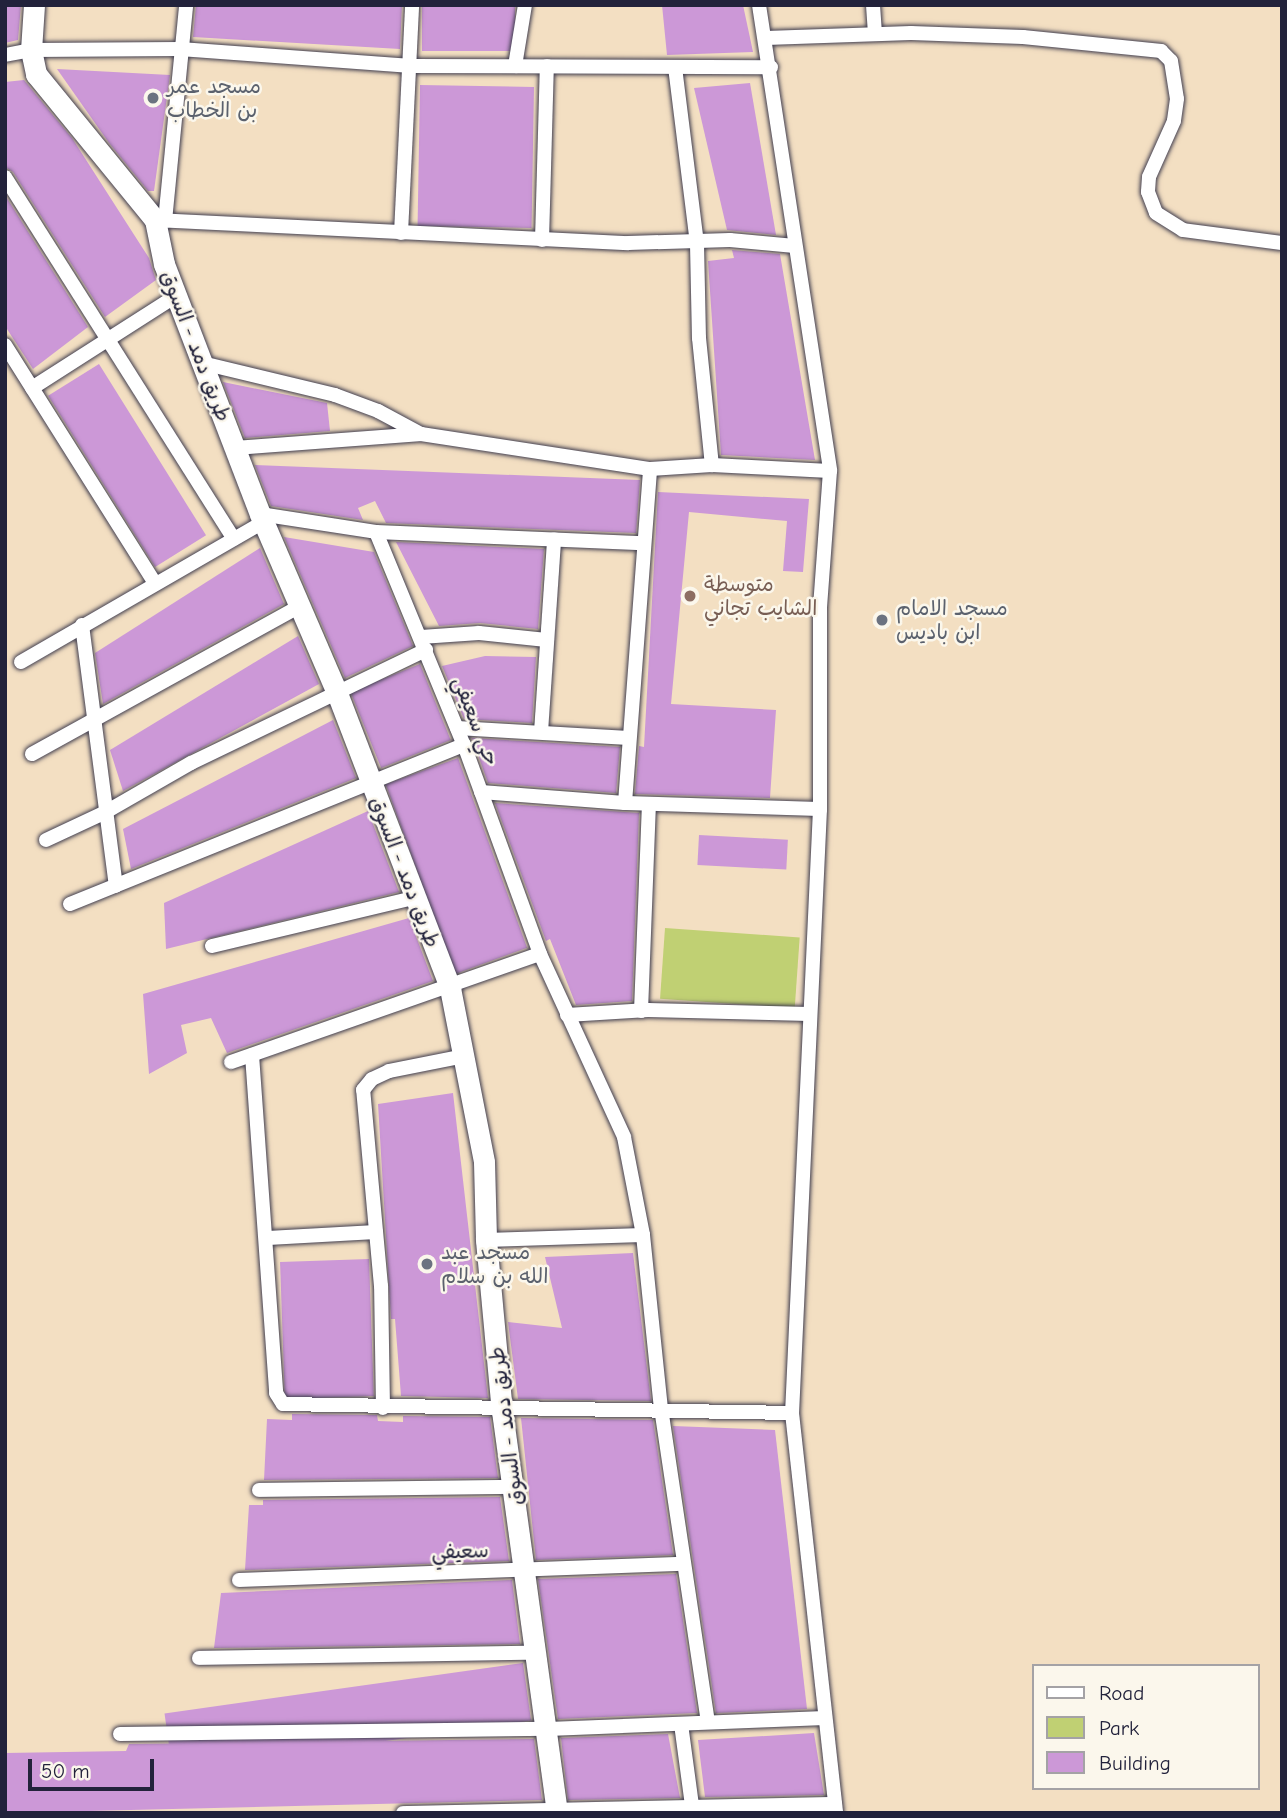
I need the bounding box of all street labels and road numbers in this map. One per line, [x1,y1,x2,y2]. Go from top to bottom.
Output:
street label: طريق دمد - السوق [156,267,236,425]
street label: حي سعيفي [447,673,505,769]
street label: طريق دمد - السوق [365,793,445,951]
street label: طريق دمد - السوق [484,1345,528,1507]
street label: سعيفي [431,1537,489,1565]

